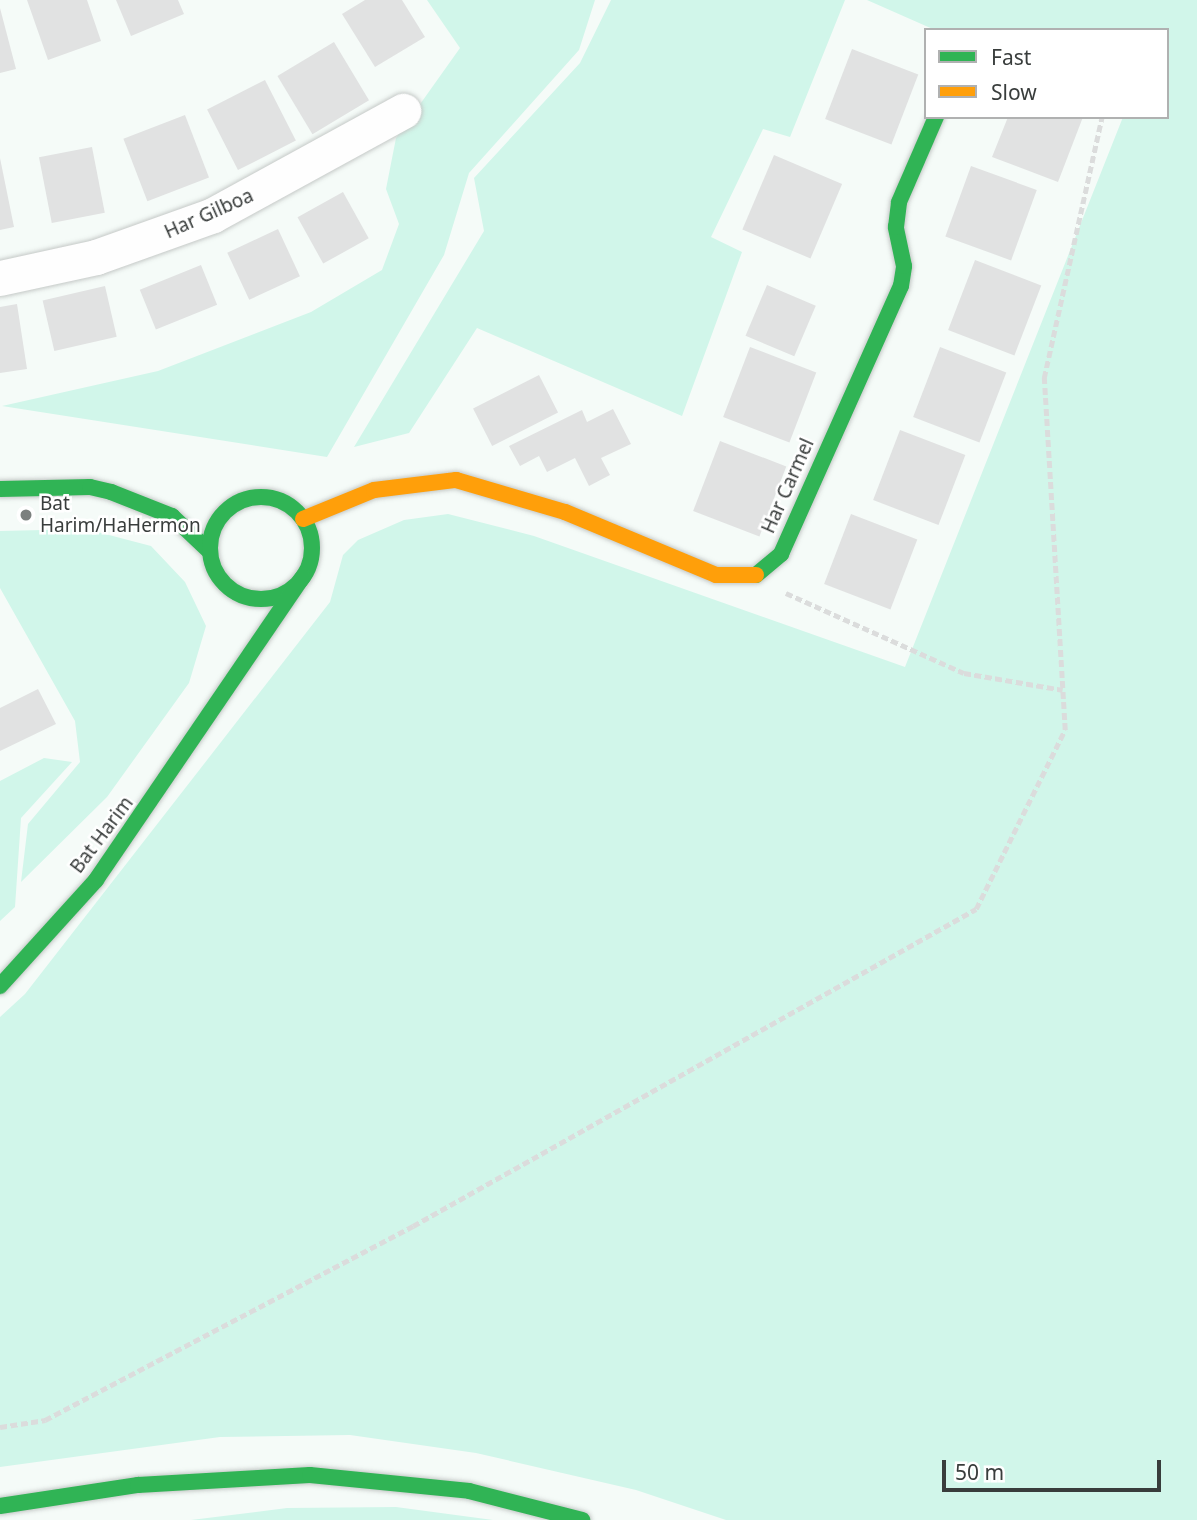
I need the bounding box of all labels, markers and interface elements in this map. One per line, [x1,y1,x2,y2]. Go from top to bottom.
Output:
legend [924,28,1169,119]
text: Fast [991,43,1031,71]
text: Slow [991,78,1037,106]
street label: Har Gilboa [161,184,257,244]
street label: Har Carmel [757,435,819,537]
place label: Bat Harim/HaHermon [40,493,201,537]
marker: Bat Harim/HaHermon [18,507,34,523]
street label: Bat Harim [66,792,138,878]
scale bar [945,1446,1164,1490]
text: 50 m [955,1458,1004,1486]

